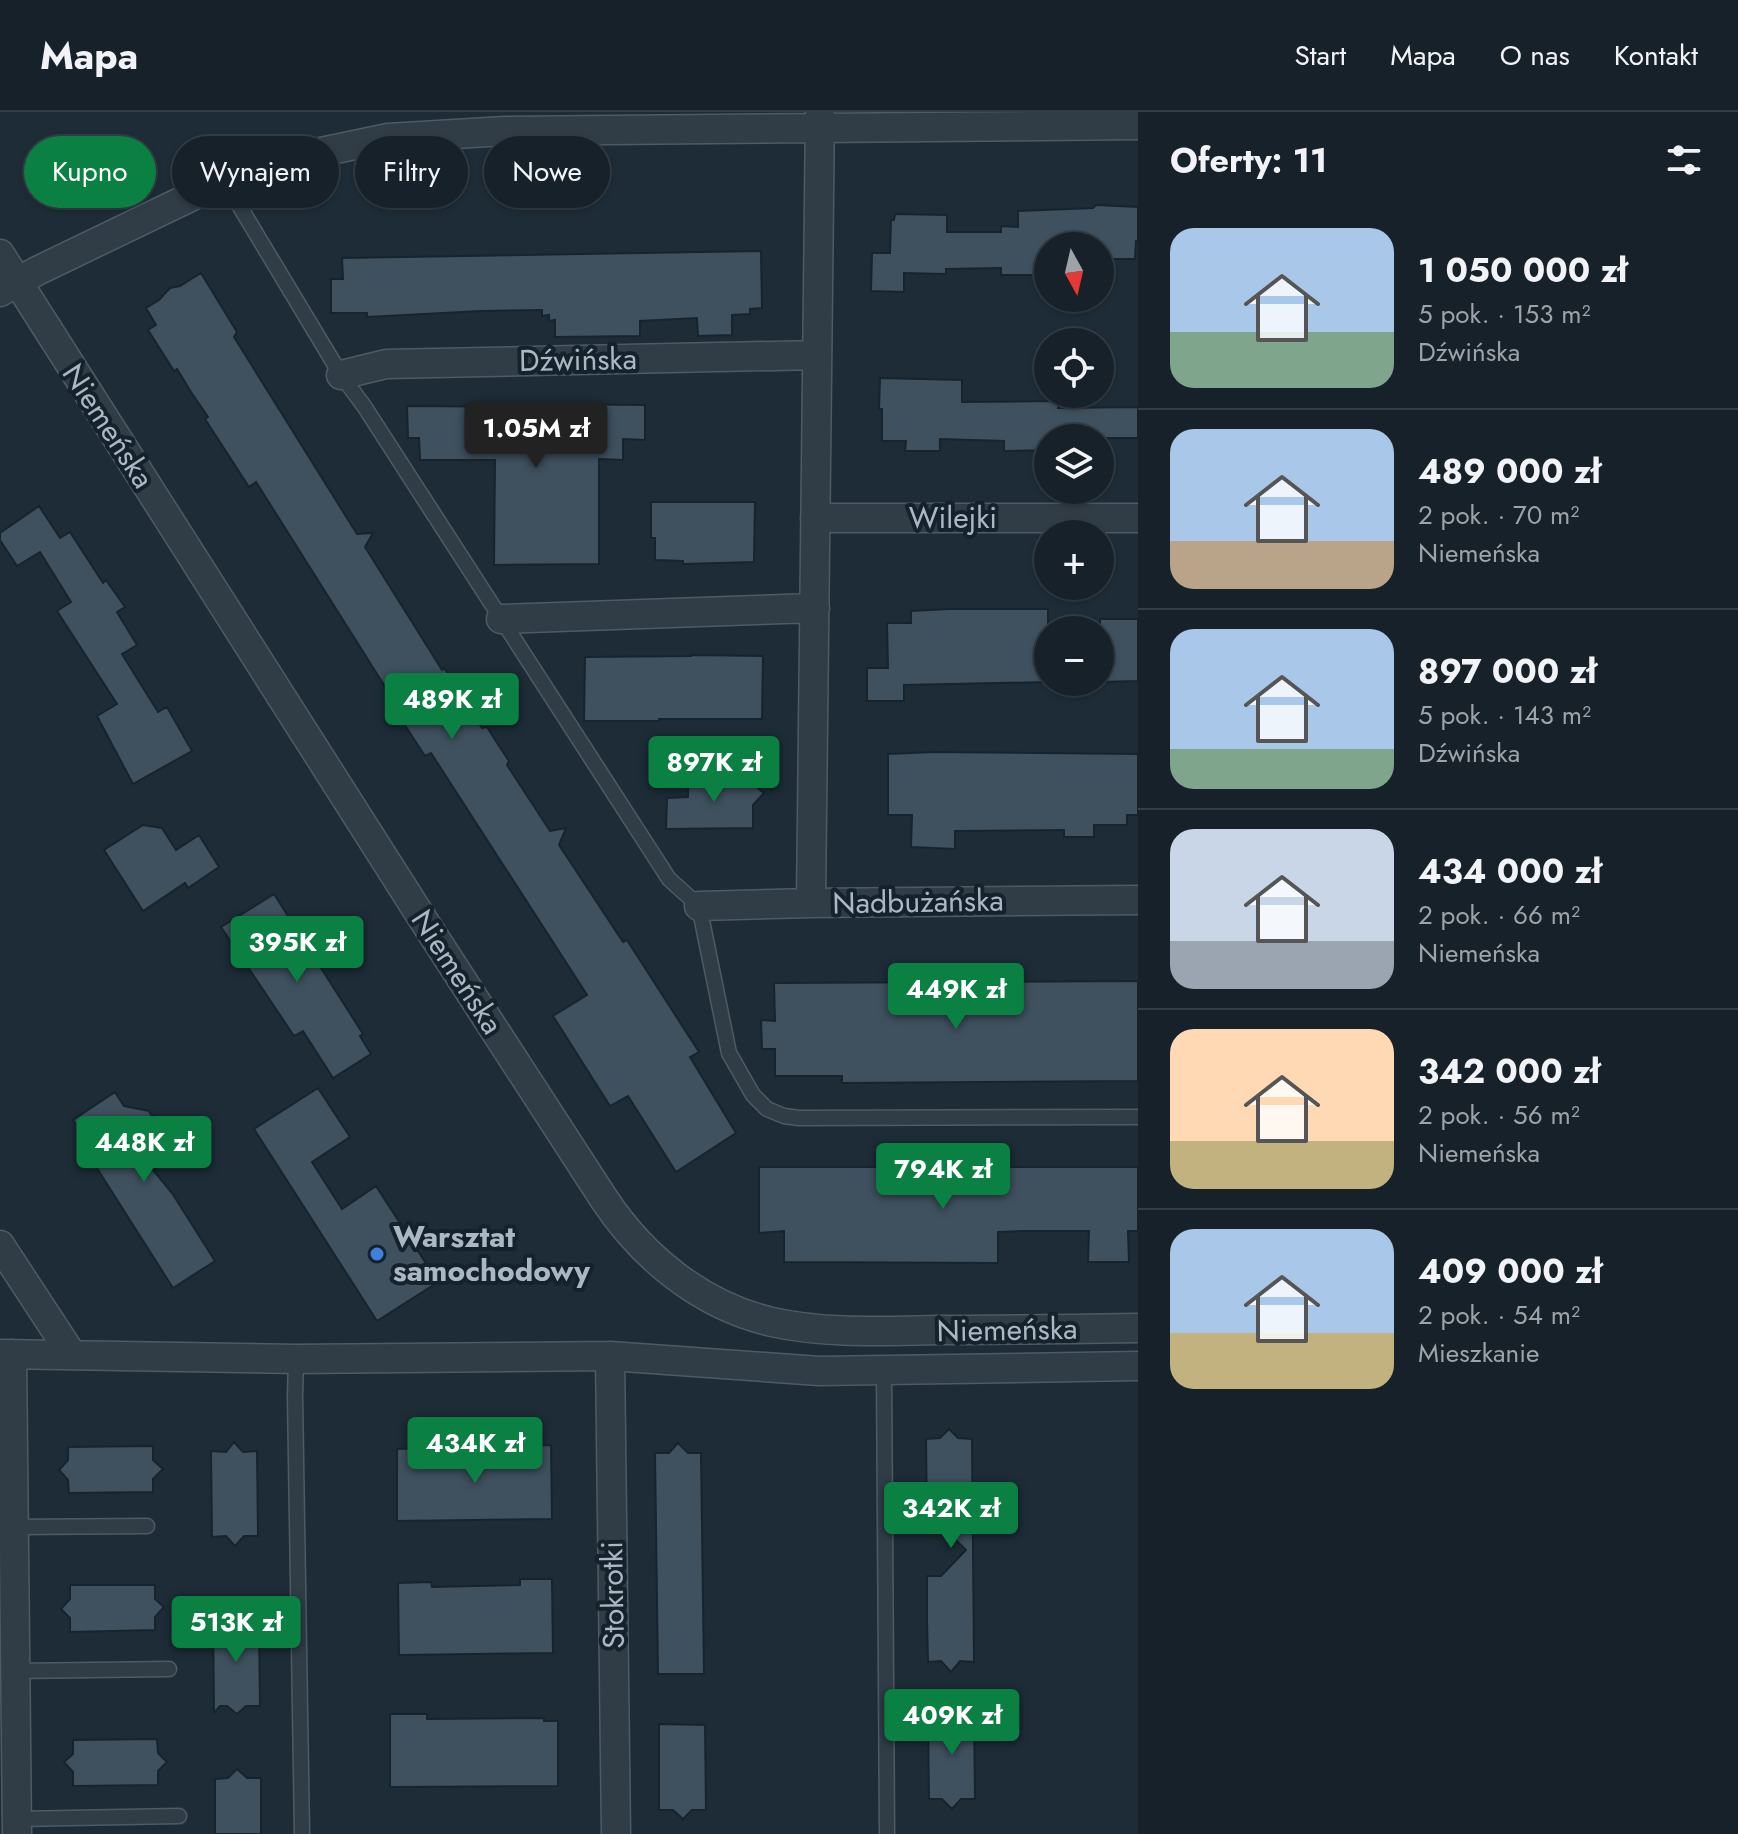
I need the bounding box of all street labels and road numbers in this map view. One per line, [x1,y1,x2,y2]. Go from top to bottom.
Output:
street label: Dźwińska [519,337,637,382]
street label: Niemeńska [52,355,165,496]
street label: Wilejki [909,496,997,539]
street label: Nadbużańska [832,879,1004,924]
street label: Niemeńska [401,901,514,1042]
street label: Niemeńska [936,1307,1078,1352]
street label: Stokrotki [590,1541,635,1649]

